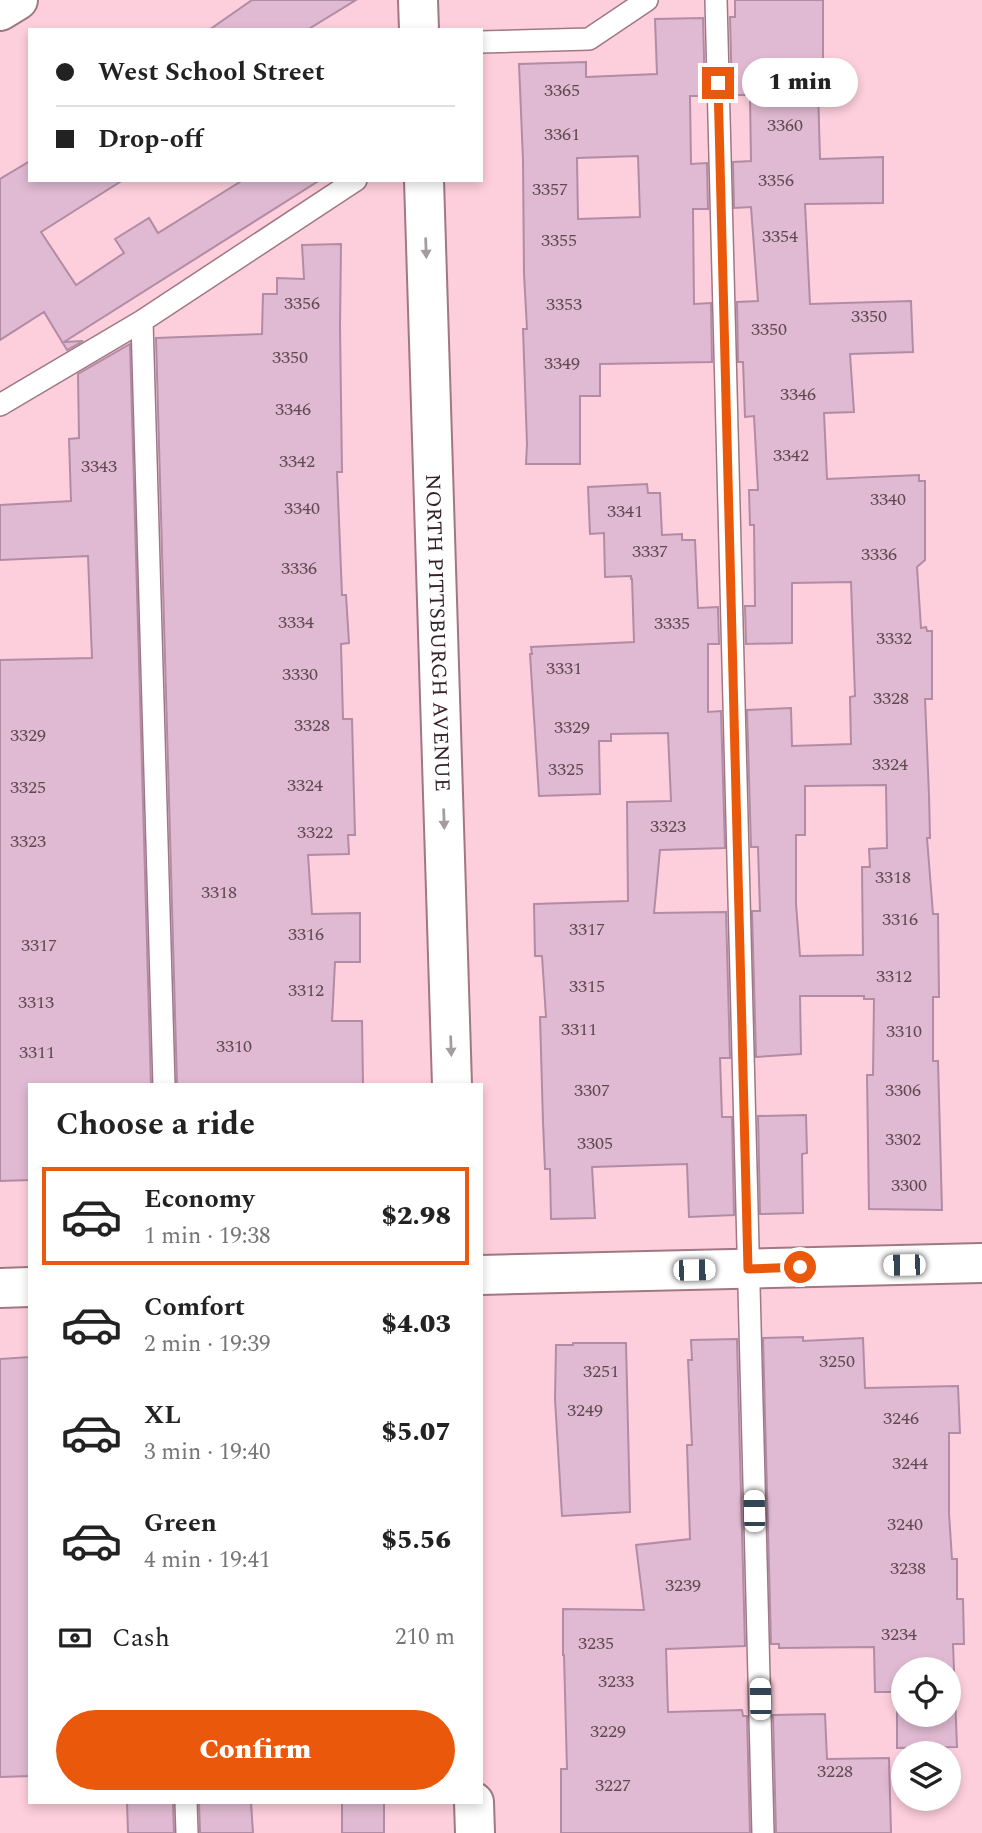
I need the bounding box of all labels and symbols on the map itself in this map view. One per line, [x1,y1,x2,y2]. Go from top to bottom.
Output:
callout: 1 min [742,58,858,108]
route end [702,67,734,99]
house number: 3365 [544,77,580,104]
house number: 3360 [767,112,803,139]
house number: 3361 [544,121,580,148]
house number: 3356 [758,167,794,194]
house number: 3357 [532,176,568,203]
house number: 3354 [762,223,798,250]
house number: 3355 [541,227,577,254]
one-way arrow [420,238,432,260]
house number: 3356 [284,290,320,317]
house number: 3353 [546,291,582,318]
house number: 3350 [851,303,887,330]
house number: 3350 [751,316,787,343]
house number: 3350 [272,344,308,371]
house number: 3349 [544,350,580,377]
house number: 3346 [780,381,816,408]
house number: 3346 [275,396,311,423]
house number: 3342 [773,442,809,469]
house number: 3342 [279,448,315,475]
house number: 3343 [81,453,117,480]
street label: NORTH PITTSBURGH AVENUE [416,473,458,792]
house number: 3340 [870,486,906,513]
house number: 3340 [284,495,320,522]
house number: 3341 [607,498,643,525]
house number: 3337 [632,538,668,565]
house number: 3336 [861,541,897,568]
house number: 3336 [281,555,317,582]
house number: 3334 [278,609,314,636]
house number: 3335 [654,610,690,637]
house number: 3332 [876,625,912,652]
house number: 3331 [546,655,582,682]
house number: 3330 [282,661,318,688]
house number: 3328 [873,685,909,712]
house number: 3328 [294,712,330,739]
house number: 3329 [554,714,590,741]
house number: 3329 [10,722,46,749]
house number: 3324 [872,751,908,778]
house number: 3325 [548,756,584,783]
house number: 3324 [287,772,323,799]
house number: 3325 [10,774,46,801]
one-way arrow [438,808,450,830]
house number: 3323 [650,813,686,840]
house number: 3322 [297,819,333,846]
house number: 3323 [10,828,46,855]
house number: 3318 [875,864,911,891]
house number: 3318 [201,879,237,906]
house number: 3316 [882,906,918,933]
house number: 3317 [569,916,605,943]
house number: 3316 [288,921,324,948]
house number: 3317 [21,932,57,959]
house number: 3312 [876,963,912,990]
house number: 3315 [569,973,605,1000]
house number: 3312 [288,977,324,1004]
house number: 3313 [18,989,54,1016]
house number: 3311 [561,1016,597,1043]
house number: 3310 [886,1018,922,1045]
house number: 3310 [216,1033,252,1060]
one-way arrow [445,1035,457,1057]
house number: 3311 [19,1039,55,1066]
house number: 3307 [574,1077,610,1104]
house number: 3306 [885,1077,921,1104]
house number: 3302 [885,1126,921,1153]
house number: 3305 [577,1130,613,1157]
house number: 3300 [891,1172,927,1199]
route start [784,1251,816,1283]
car [883,1254,926,1276]
car [673,1259,716,1281]
house number: 3250 [819,1348,855,1375]
house number: 3251 [583,1358,619,1385]
house number: 3249 [567,1397,603,1424]
house number: 3246 [883,1405,919,1432]
house number: 3244 [892,1450,928,1477]
car [744,1490,765,1532]
house number: 3240 [887,1511,923,1538]
house number: 3238 [890,1555,926,1582]
house number: 3239 [665,1572,701,1599]
house number: 3234 [881,1621,917,1648]
house number: 3235 [578,1630,614,1657]
house number: 3233 [598,1668,634,1695]
car [750,1678,771,1720]
house number: 3229 [590,1718,626,1745]
house number: 3228 [817,1758,853,1785]
house number: 3227 [595,1772,631,1799]

